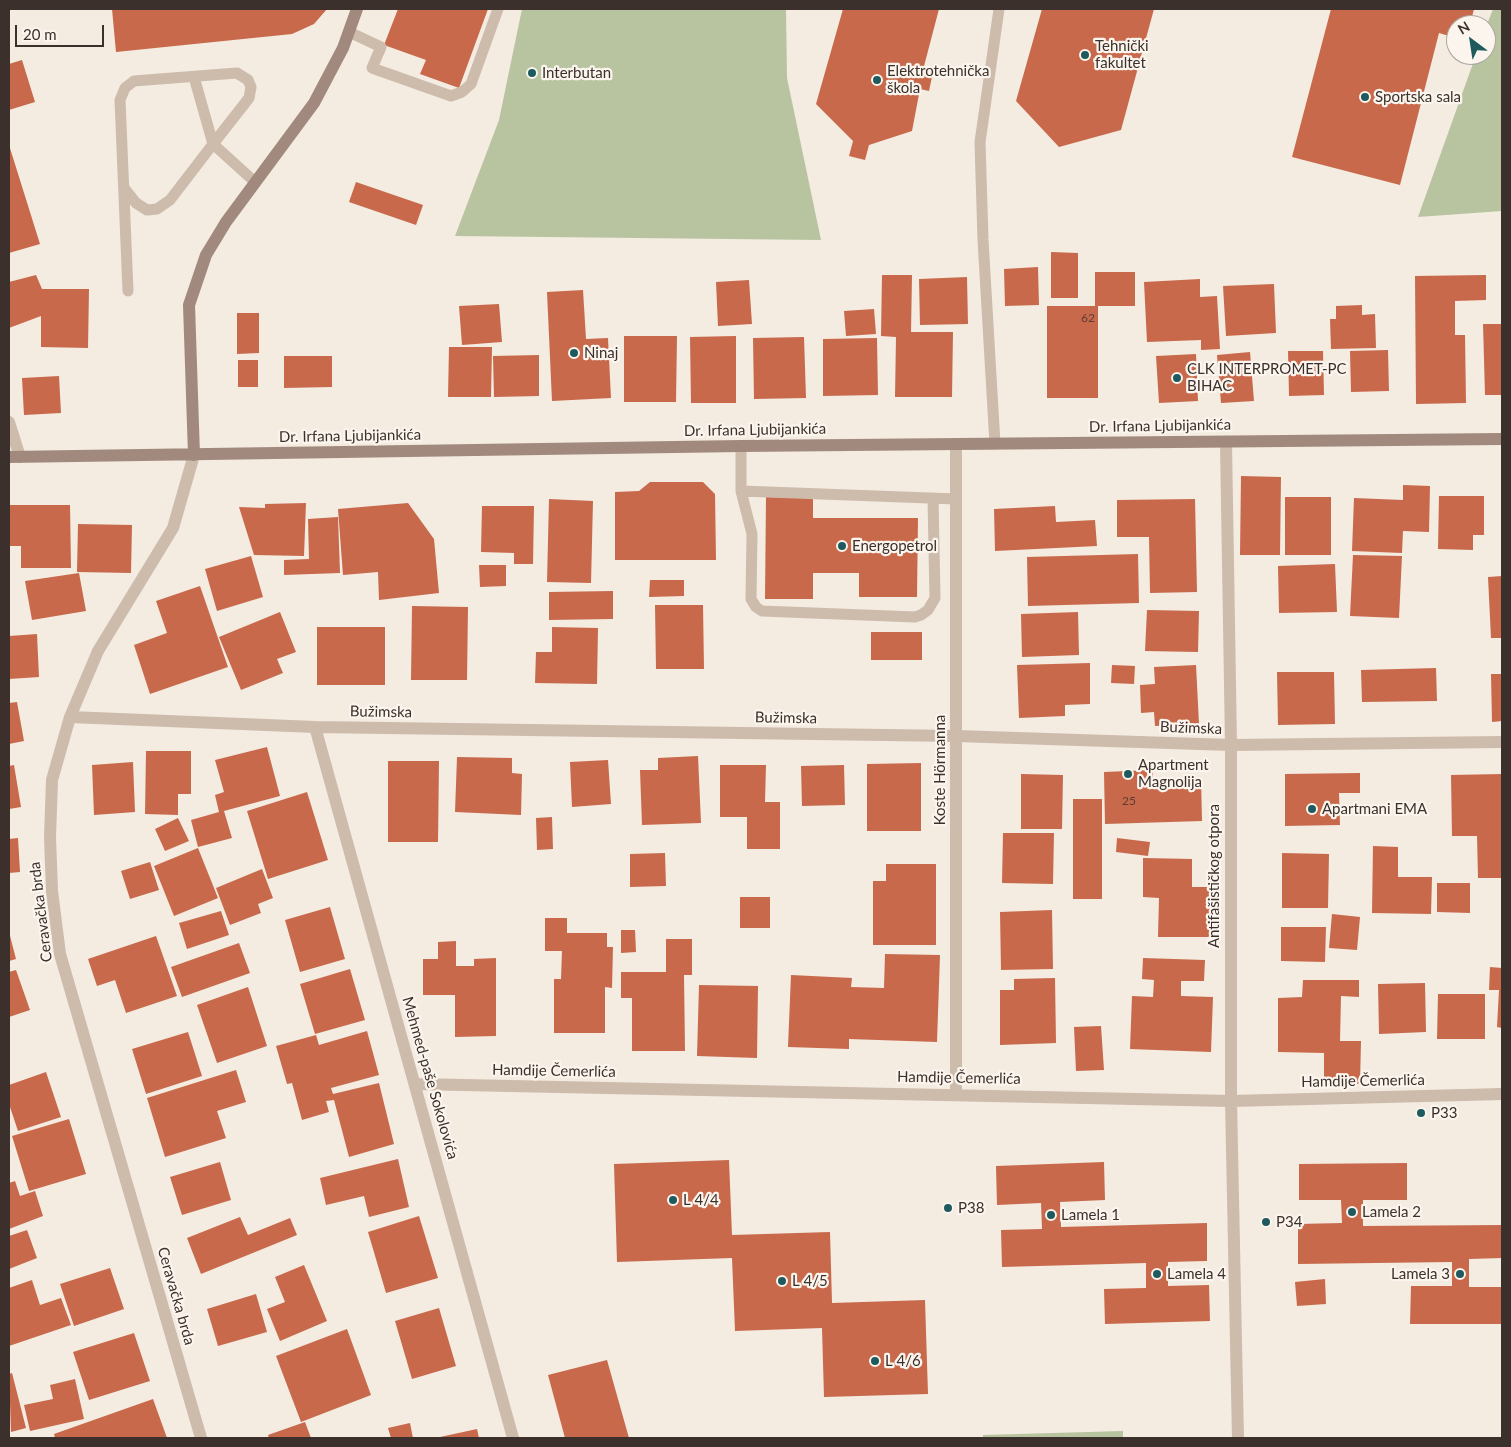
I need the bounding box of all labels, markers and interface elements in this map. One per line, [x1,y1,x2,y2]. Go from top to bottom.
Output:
scale bar [18,15,106,47]
north arrow [1446,15,1496,65]
text: N [1455,18,1473,38]
text: 20 m [23,25,57,43]
place label: Tehnički fakultet [1095,37,1149,72]
marker: Tehnički fakultet [1079,49,1091,61]
place label: Elektrotehnička škola [887,62,989,97]
place label: Interbutan [542,64,611,82]
marker: Interbutan [526,67,538,79]
marker: Elektrotehnička škola [871,74,883,86]
place label: Sportska sala [1375,88,1461,106]
marker: Sportska sala [1359,91,1371,103]
house number: 62 [1081,311,1095,325]
place label: Ninaj [584,344,618,362]
marker: Ninaj [568,347,580,359]
place label: CLK INTERPROMET-PC BIHAC [1187,360,1347,395]
marker: CLK INTERPROMET-PC BIHAC [1171,372,1183,384]
street label: Dr. Irfana Ljubijankića [1089,416,1231,436]
street label: Dr. Irfana Ljubijankića [684,420,826,440]
street label: Dr. Irfana Ljubijankića [279,426,421,446]
place label: Energopetrol [852,537,937,555]
marker: Energopetrol [836,540,848,552]
street label: Bužimska [350,702,412,722]
street label: Bužimska [755,708,817,728]
street label: Koste Hörmanna [931,715,949,825]
street label: Bužimska [1160,718,1222,738]
place label: Apartment Magnolija [1138,756,1209,791]
marker: Apartment Magnolija [1122,768,1134,780]
house number: 25 [1122,794,1136,808]
place label: Apartmani EMA [1322,800,1427,818]
marker: Apartmani EMA [1306,803,1318,815]
street label: Antifašističkog otpora [1205,804,1223,948]
street label: Ceravačka brda [26,861,56,963]
street label: Mehmed-paše Sokolovića [398,995,462,1161]
street label: Hamdije Čemerlića [492,1061,616,1081]
street label: Hamdije Čemerlića [897,1068,1021,1088]
street label: Hamdije Čemerlića [1301,1071,1425,1091]
place label: P33 [1431,1104,1457,1122]
marker: P33 [1415,1107,1427,1119]
place label: L 4/4 [683,1191,719,1209]
marker: L 4/4 [667,1194,679,1206]
place label: P38 [958,1199,984,1217]
marker: P38 [942,1202,954,1214]
place label: Lamela 2 [1362,1203,1421,1221]
place label: Lamela 1 [1061,1206,1120,1224]
marker: Lamela 2 [1346,1206,1358,1218]
marker: Lamela 1 [1045,1209,1057,1221]
place label: P34 [1276,1213,1302,1231]
marker: P34 [1260,1216,1272,1228]
street label: Ceravačka brda [153,1245,199,1347]
place label: Lamela 4 [1167,1265,1226,1283]
place label: Lamela 3 [1391,1265,1450,1283]
marker: Lamela 4 [1151,1268,1163,1280]
marker: Lamela 3 [1454,1268,1466,1280]
place label: L 4/5 [792,1272,828,1290]
marker: L 4/5 [776,1275,788,1287]
place label: L 4/6 [885,1352,921,1370]
marker: L 4/6 [869,1355,881,1367]

